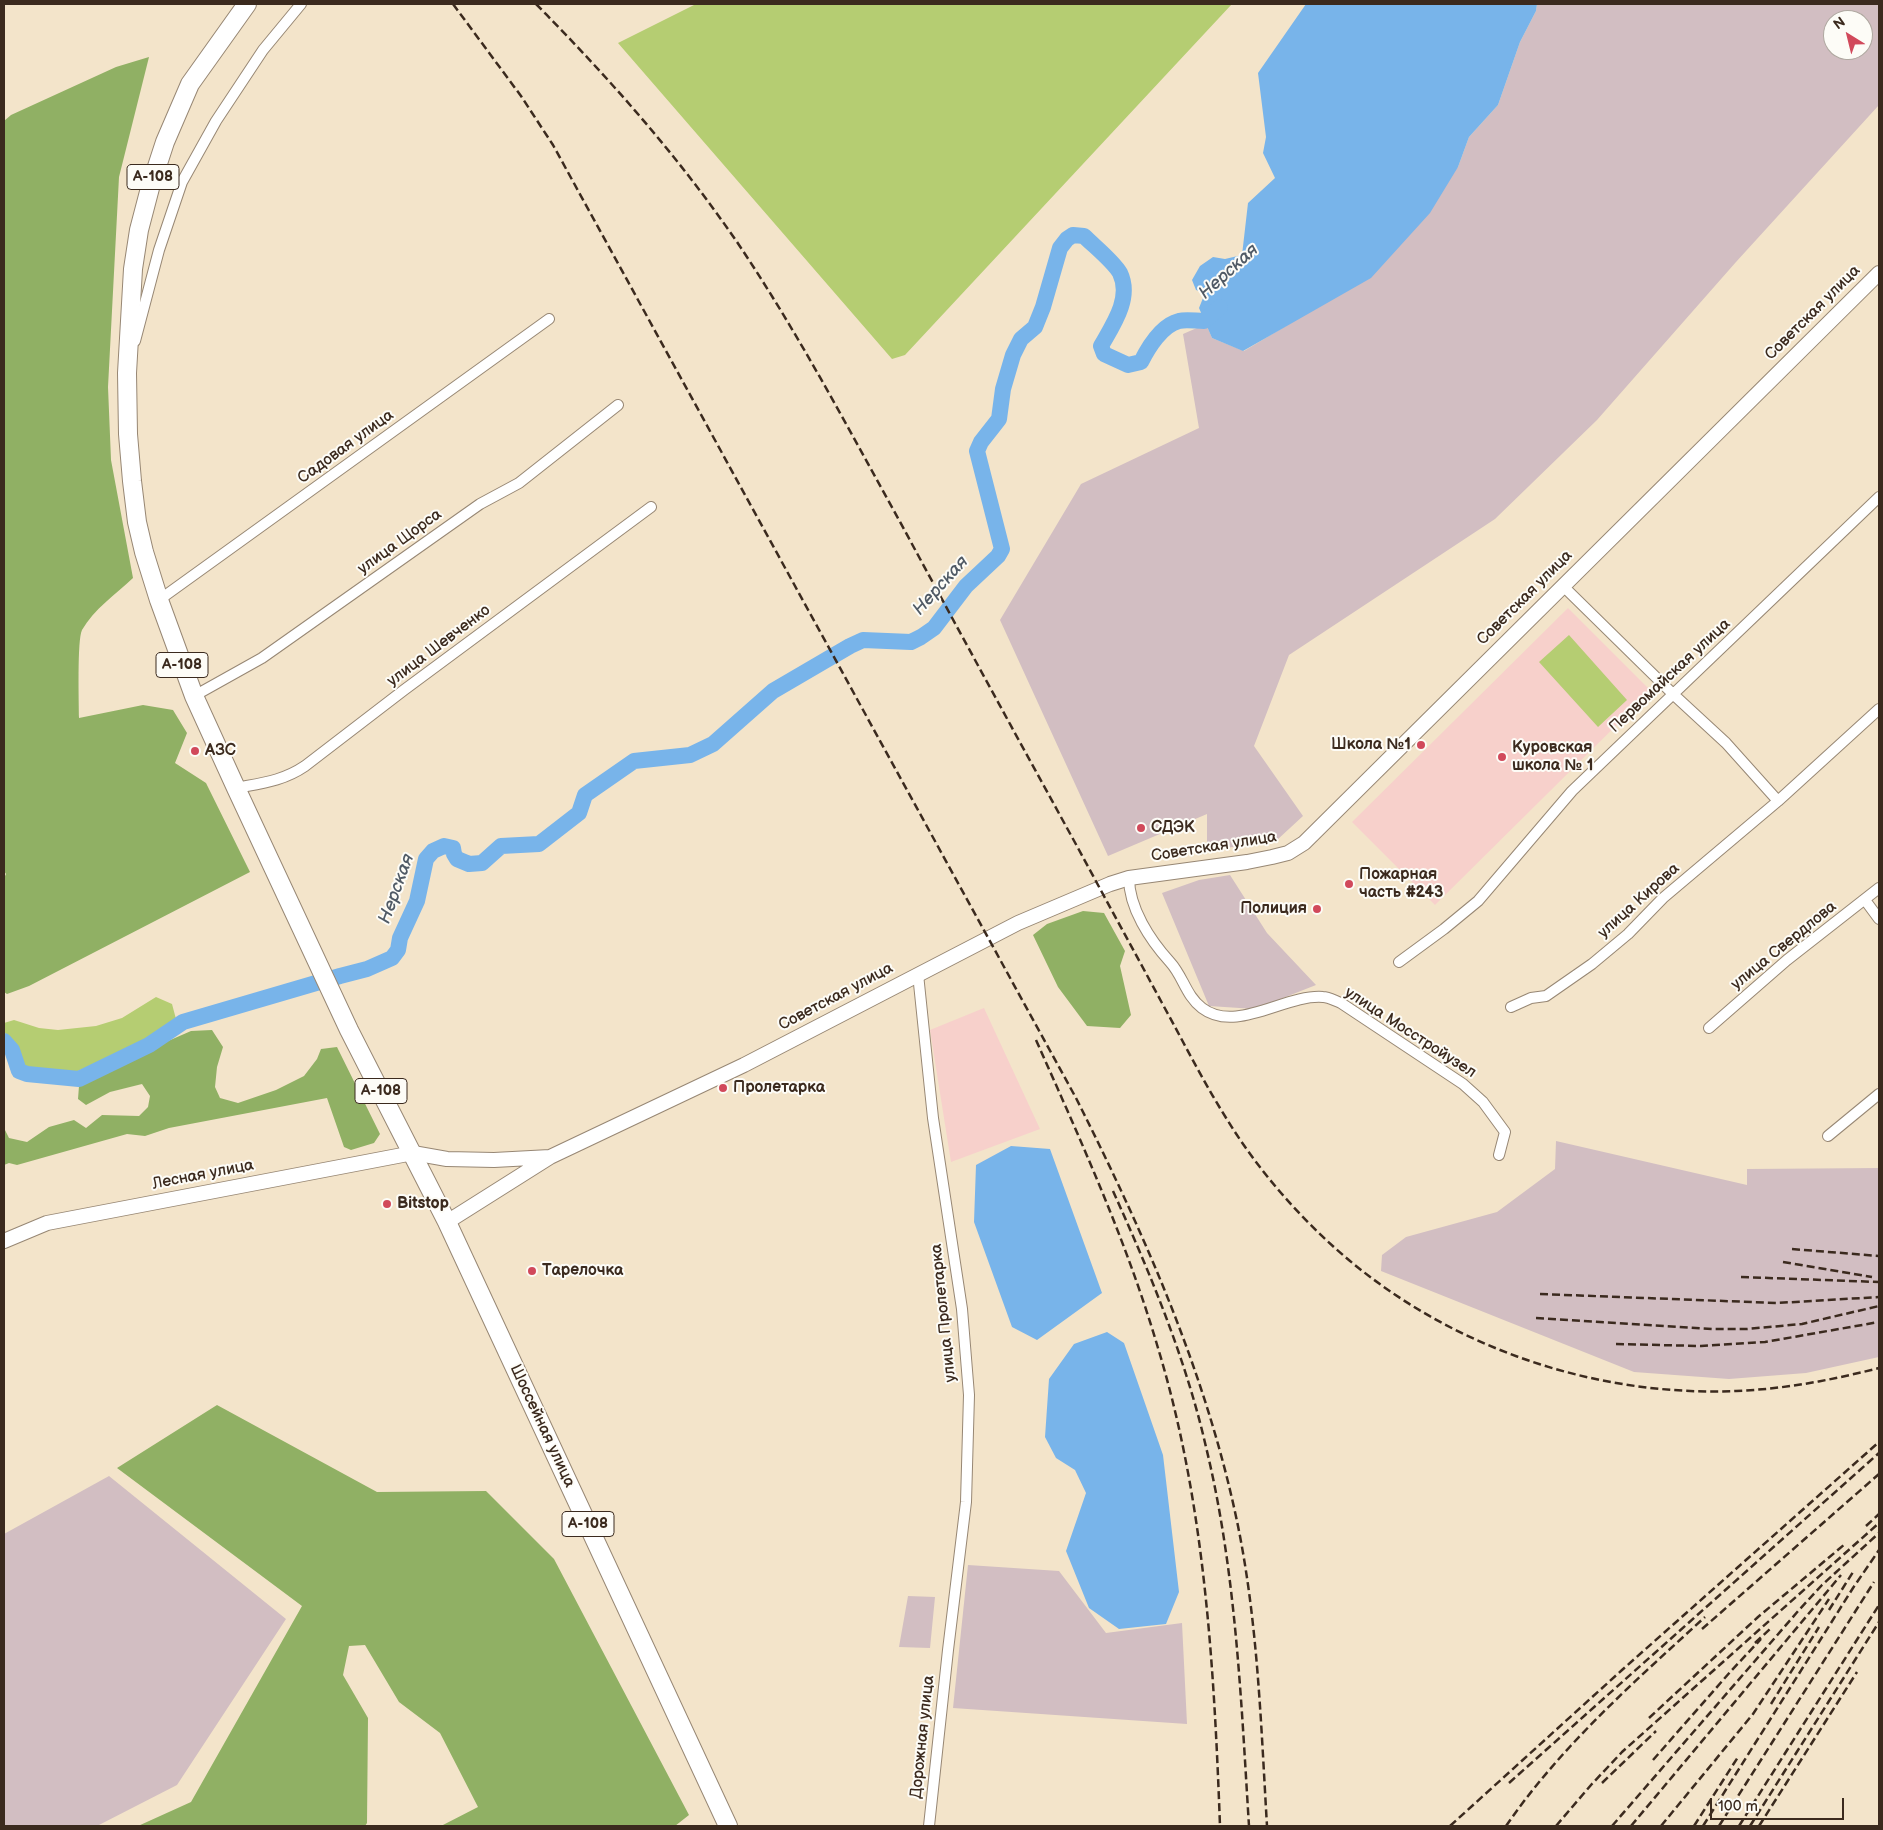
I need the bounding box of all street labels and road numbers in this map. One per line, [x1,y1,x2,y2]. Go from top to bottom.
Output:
road number: А-108 [127,164,179,190]
street label: Советская улица [1761,261,1865,365]
street label: Садовая улица [294,406,398,488]
street label: улица Щорса [354,505,446,579]
street label: Советская улица [1473,546,1577,650]
street label: улица Шевченко [384,601,494,691]
street label: Первомайская улица [1605,615,1735,737]
road number: А-108 [156,652,208,678]
street label: Советская улица [1150,828,1278,866]
street label: улица Кирова [1594,859,1684,943]
street label: улица Свердлова [1727,898,1841,994]
street label: Советская улица [776,959,896,1035]
street label: улица Мосстройузел [1341,983,1479,1083]
road number: А-108 [355,1078,407,1104]
street label: Лесная улица [151,1156,255,1194]
street label: улица Пролетарка [927,1243,961,1383]
street label: Шоссейная улица [505,1361,579,1491]
road number: А-108 [562,1512,614,1536]
street label: Дорожная улица [907,1674,939,1800]

